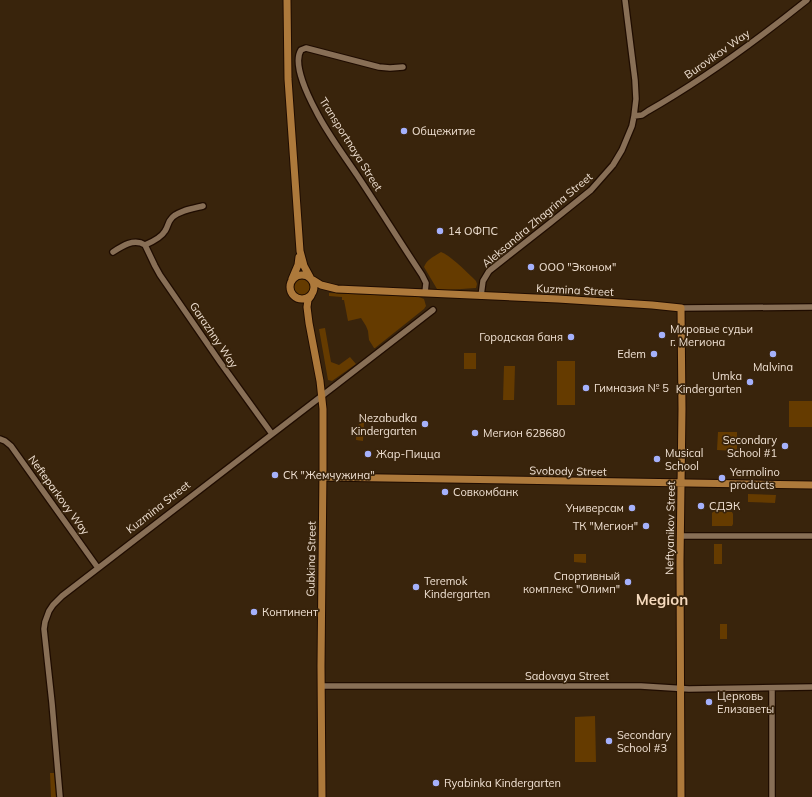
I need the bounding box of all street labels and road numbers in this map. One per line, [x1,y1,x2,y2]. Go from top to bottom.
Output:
street label: Burovikov Way [682,26,753,82]
street label: Transportnaya Street [316,95,386,194]
street label: Aleksandra Zhagrina Street [479,170,595,270]
street label: Kuzmina Street [536,281,614,299]
street label: Garazhny Way [187,299,241,371]
street label: Nefteparkovy Way [25,452,93,538]
street label: Svobody Street [529,463,607,479]
street label: Kuzmina Street [123,478,193,536]
street label: Neftyanikov Street [662,481,678,575]
street label: Gubkina Street [303,521,319,597]
street label: Sadovaya Street [525,669,609,683]

